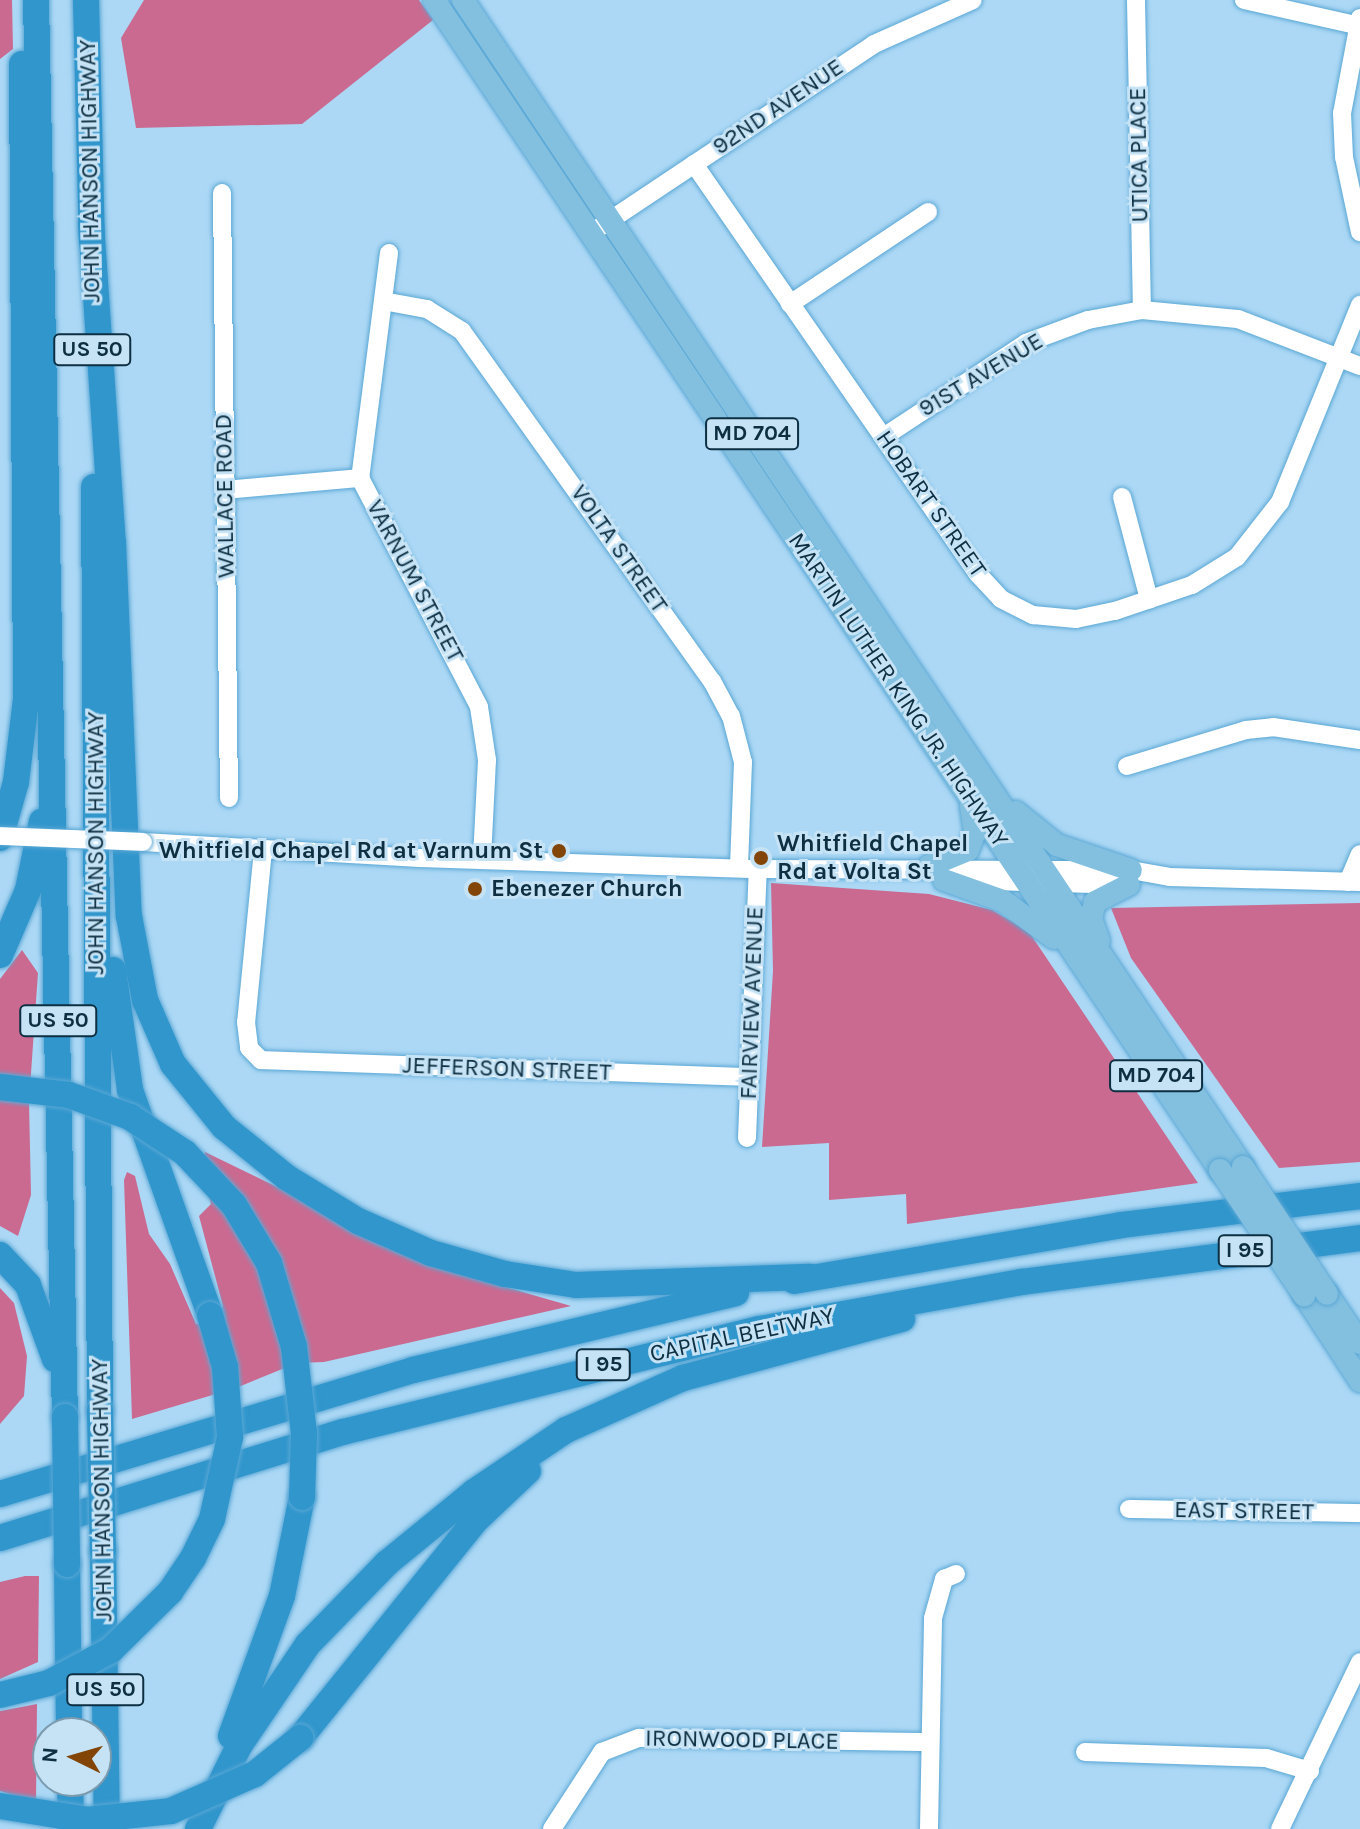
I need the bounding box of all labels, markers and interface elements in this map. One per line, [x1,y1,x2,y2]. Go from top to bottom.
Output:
street label: JOHN HANSON HIGHWAY [73,39,107,303]
street label: 92ND AVENUE [707,53,849,161]
street label: UTICA PLACE [1123,87,1155,223]
street label: 91ST AVENUE [914,327,1048,423]
road number: US 50 [52,332,132,368]
street label: WALLACE ROAD [209,414,241,578]
road number: MD 704 [704,416,800,452]
street label: HOBART STREET [870,425,992,583]
street label: VOLTA STREET [564,479,674,619]
street label: VARNUM STREET [360,495,470,667]
street label: MARTIN LUTHER KING JR. HIGHWAY [782,527,1014,853]
street label: JOHN HANSON HIGHWAY [82,712,110,974]
place label: Whitfield Chapel Rd at Volta St [777,830,968,886]
place label: Whitfield Chapel Rd at Varnum St [159,837,543,865]
marker: Whitfield Chapel Rd at Varnum St [550,842,568,860]
marker: Whitfield Chapel Rd at Volta St [752,849,770,867]
place label: Ebenezer Church [491,875,683,903]
marker: Ebenezer Church [466,880,484,898]
street label: FAIRVIEW AVENUE [734,906,770,1100]
road number: US 50 [18,1003,98,1039]
street label: JEFFERSON STREET [402,1051,612,1087]
road number: MD 704 [1108,1058,1204,1094]
road number: I 95 [1217,1233,1273,1269]
street label: CAPITAL BELTWAY [647,1301,837,1369]
road number: I 95 [575,1347,631,1383]
street label: JOHN HANSON HIGHWAY [85,1358,119,1622]
street label: EAST STREET [1174,1495,1314,1527]
road number: US 50 [65,1672,145,1708]
north arrow [32,1717,112,1797]
street label: IRONWOOD PLACE [645,1724,839,1756]
text: N [36,1746,64,1764]

